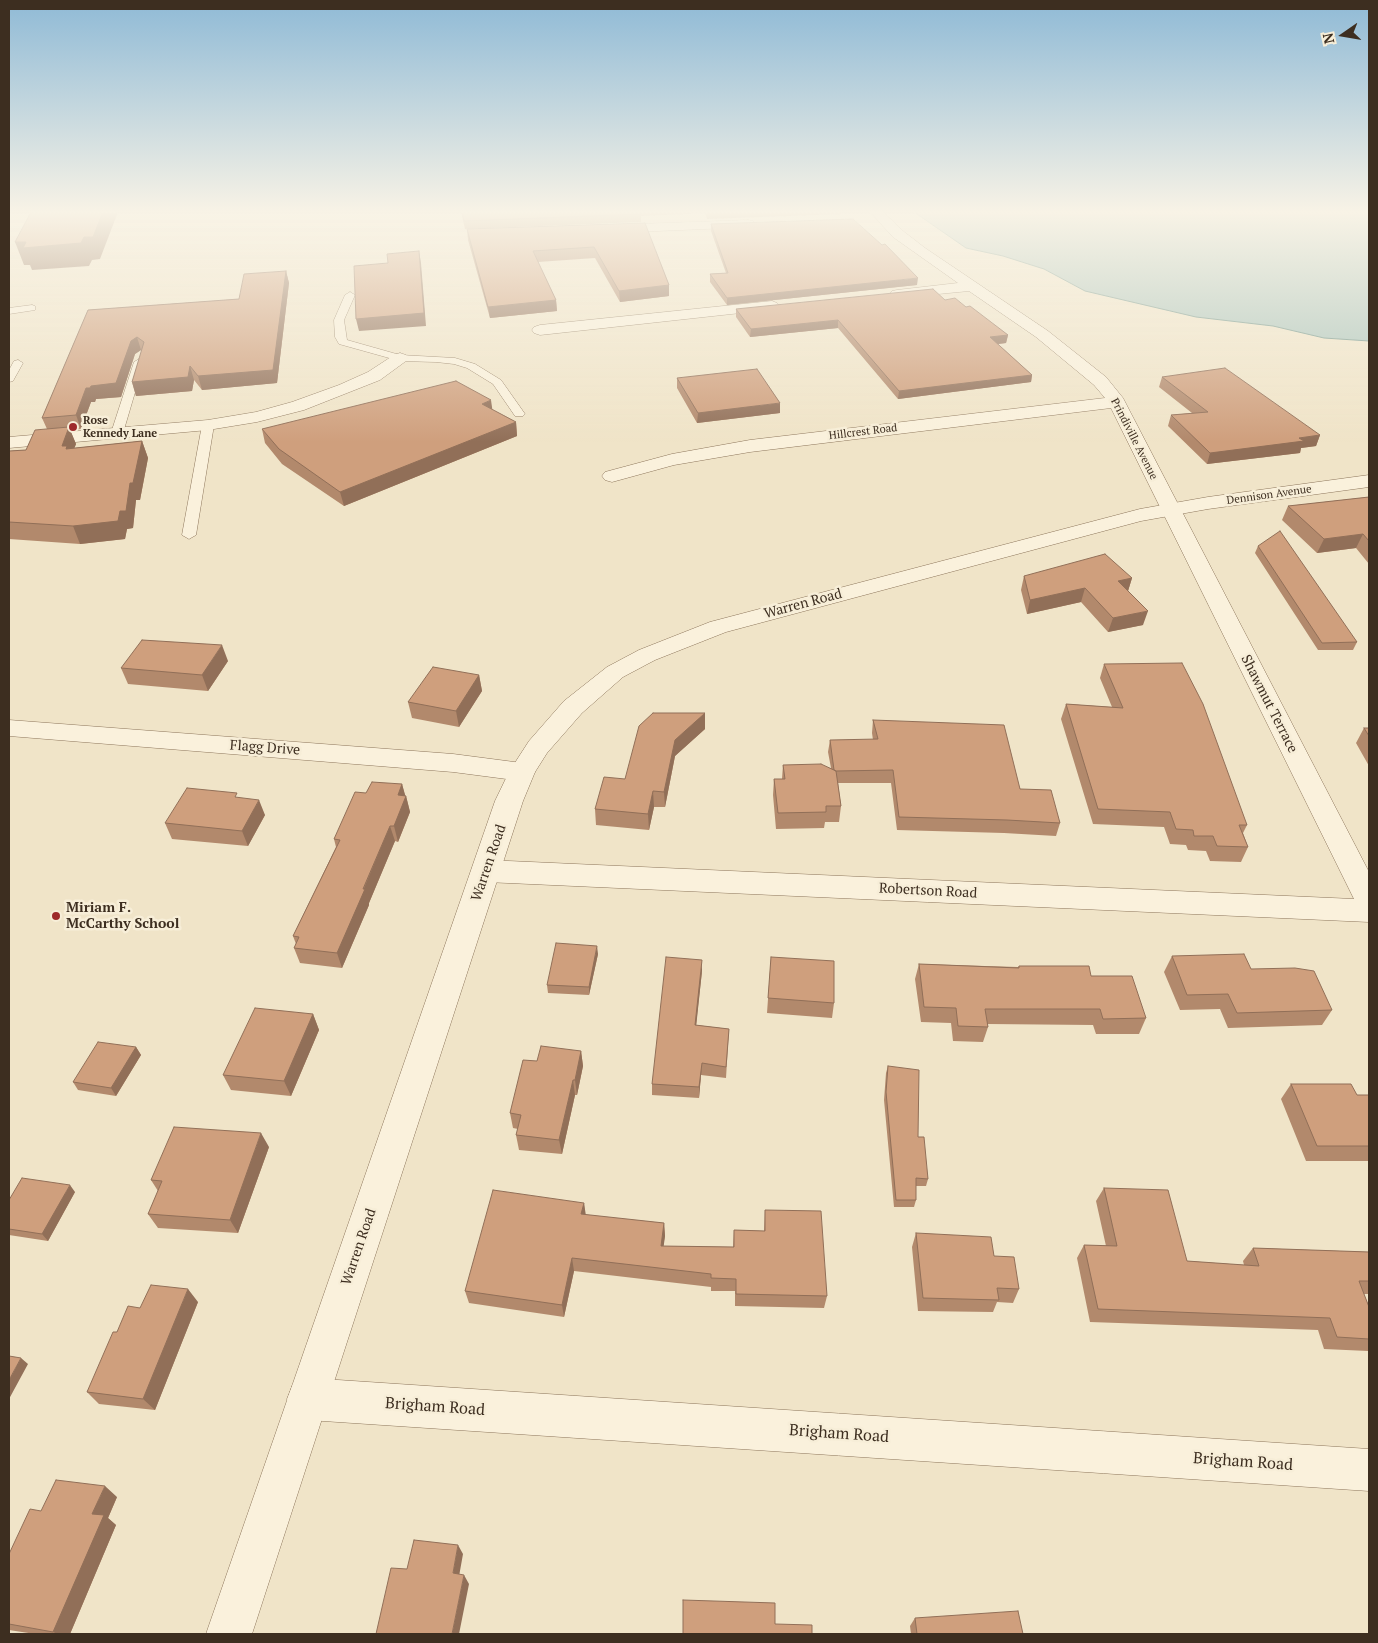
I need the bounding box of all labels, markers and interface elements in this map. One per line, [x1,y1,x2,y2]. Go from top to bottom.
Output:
north arrow [1318,10,1368,60]
text: N [1317,31,1338,46]
street label: Prindiville Avenue [1108,396,1160,482]
place label: Rose Kennedy Lane [83,414,157,440]
marker: Rose Kennedy Lane [67,421,79,433]
street label: Hillcrest Road [828,421,898,443]
street label: Dennison Avenue [1226,482,1312,508]
street label: Warren Road [762,586,844,622]
street label: Shawmut Terrace [1237,652,1301,756]
street label: Flagg Drive [229,737,301,759]
street label: Warren Road [468,822,510,904]
street label: Robertson Road [878,880,978,902]
place label: Miriam F. McCarthy School [66,900,179,932]
marker: Miriam F. McCarthy School [50,910,62,922]
street label: Warren Road [338,1206,380,1288]
street label: Brigham Road [384,1394,486,1420]
street label: Brigham Road [788,1421,890,1447]
street label: Brigham Road [1192,1449,1294,1475]

